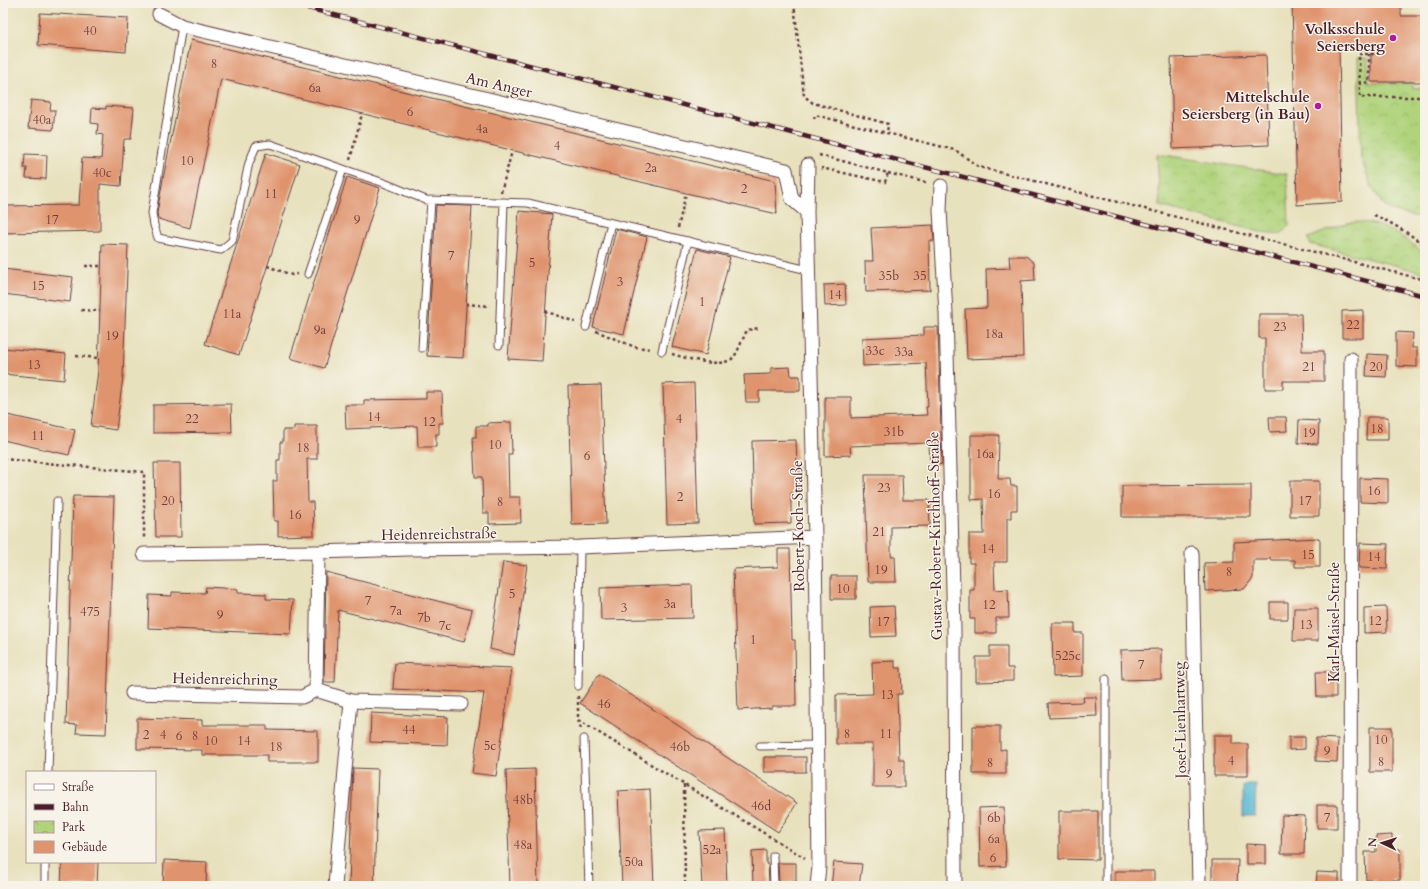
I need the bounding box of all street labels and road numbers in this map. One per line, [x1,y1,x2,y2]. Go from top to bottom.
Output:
street label: Am Anger [464,68,535,102]
street label: Gustav-Robert-Kirchhoff-Straße [923,431,947,641]
street label: Robert-Koch-Straße [787,460,809,592]
street label: Heidenreichstraße [381,523,497,545]
street label: Karl-Maisel-Straße [1324,561,1344,682]
street label: Josef-Lienhartweg [1169,661,1191,781]
street label: Heidenreichring [172,668,278,690]

